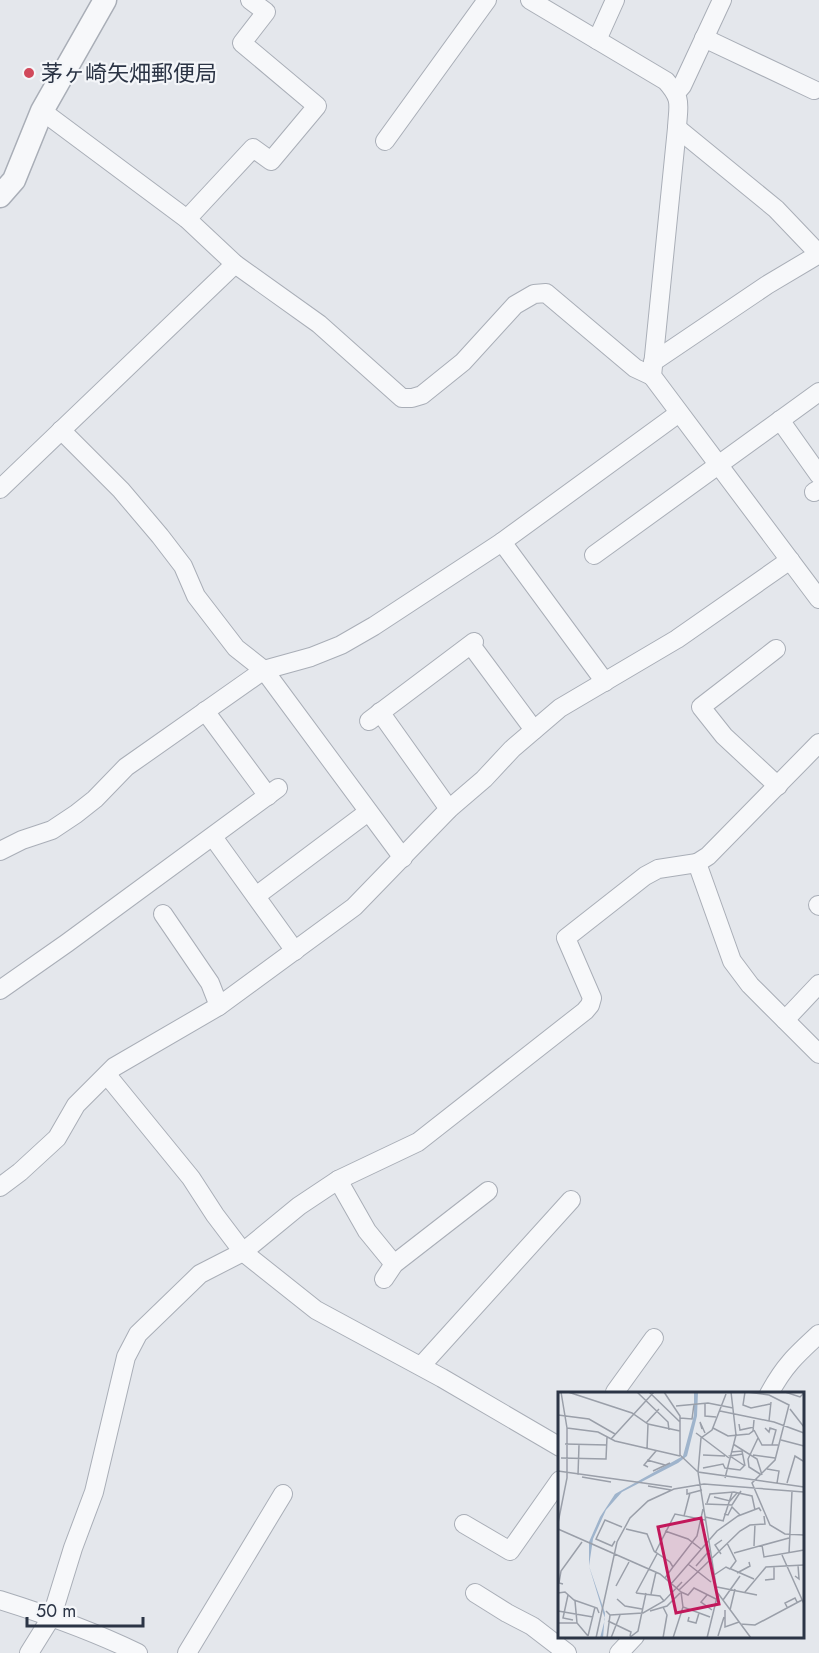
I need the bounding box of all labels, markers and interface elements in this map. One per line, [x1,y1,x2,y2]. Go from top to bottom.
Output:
place label: 茅ヶ崎矢畑郵便局 [41,57,217,89]
marker: 茅ヶ崎矢畑郵便局 [22,66,36,80]
inset map [558,1392,804,1638]
scale bar [27,1590,142,1628]
text: 50 m [36,1598,76,1624]

